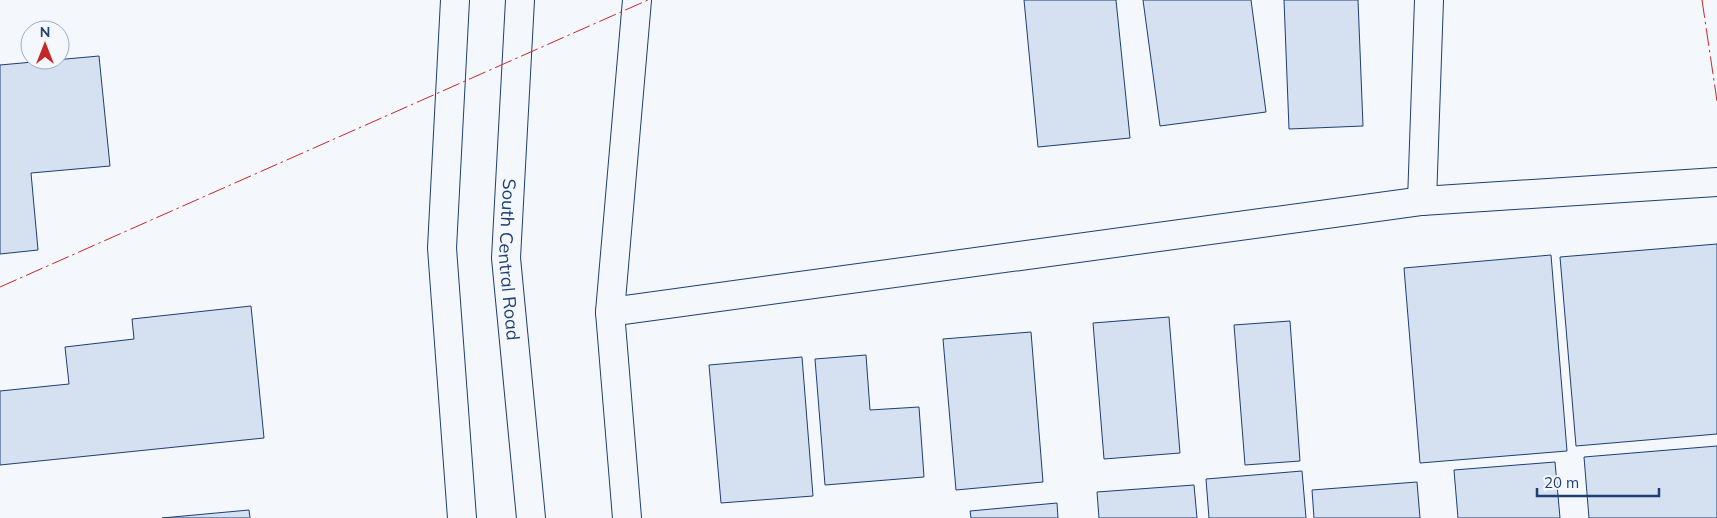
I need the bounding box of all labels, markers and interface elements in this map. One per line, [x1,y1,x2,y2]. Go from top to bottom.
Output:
north arrow [20,20,70,70]
text: N [40,23,50,41]
street label: South Central Road [494,178,525,341]
scale bar [1537,466,1660,498]
text: 20 m [1544,473,1579,492]

